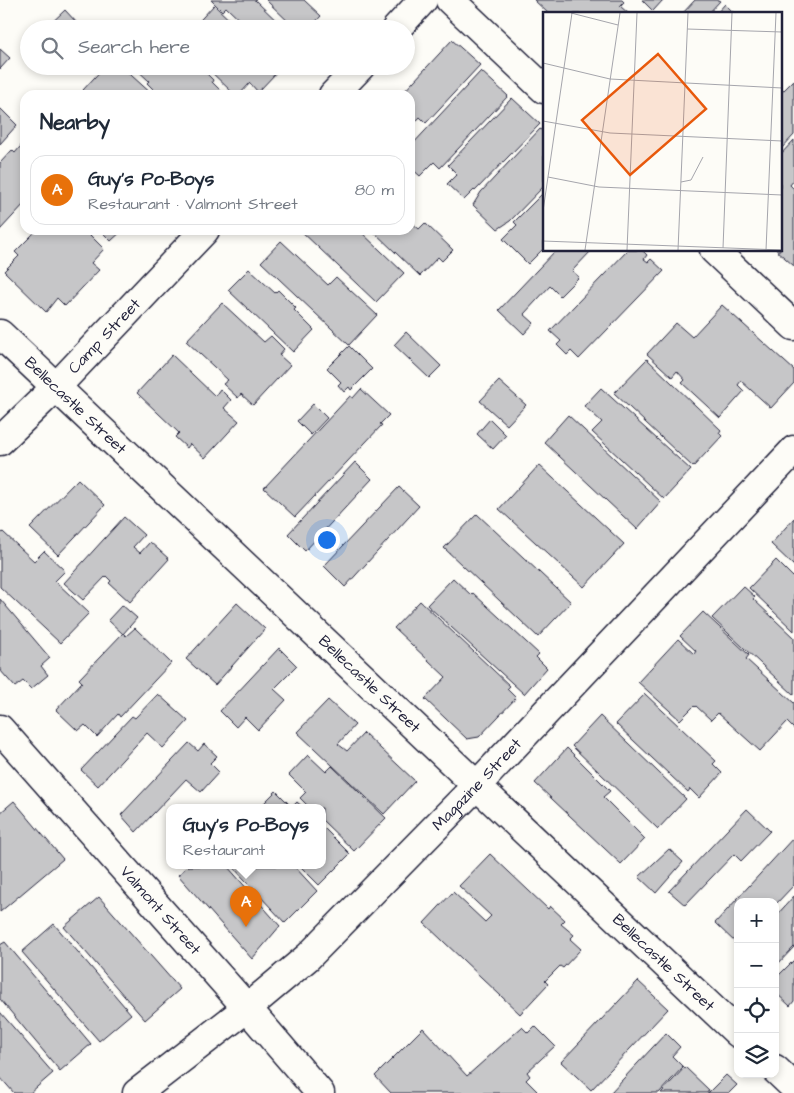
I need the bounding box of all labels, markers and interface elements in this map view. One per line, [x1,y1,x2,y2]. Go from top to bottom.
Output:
inset map [543,12,782,251]
search box [20,20,415,75]
icon: search [38,34,66,62]
text: Search here [78,34,190,61]
text: Nearby [40,108,110,137]
text: Guy's Po-Boys [88,166,214,193]
text: A [52,179,62,201]
text: 80 m [355,179,394,201]
text: Restaurant · Valmont Street [88,193,298,215]
street label: Camp Street [63,293,146,379]
street label: Bellecastle Street [20,352,132,460]
your location [314,527,340,553]
street label: Bellecastle Street [314,630,426,738]
street label: Magazine Street [427,733,527,835]
popup [166,804,326,869]
text: Guy's Po-Boys [183,812,309,839]
text: Restaurant [183,839,265,861]
street label: Valmont Street [115,861,206,960]
pin: A [230,886,262,927]
map controls [734,898,779,1078]
button: + [734,898,779,943]
street label: Bellecastle Street [608,909,720,1017]
button: − [734,943,779,988]
button: locate [734,988,779,1033]
button: layers [734,1033,779,1078]

